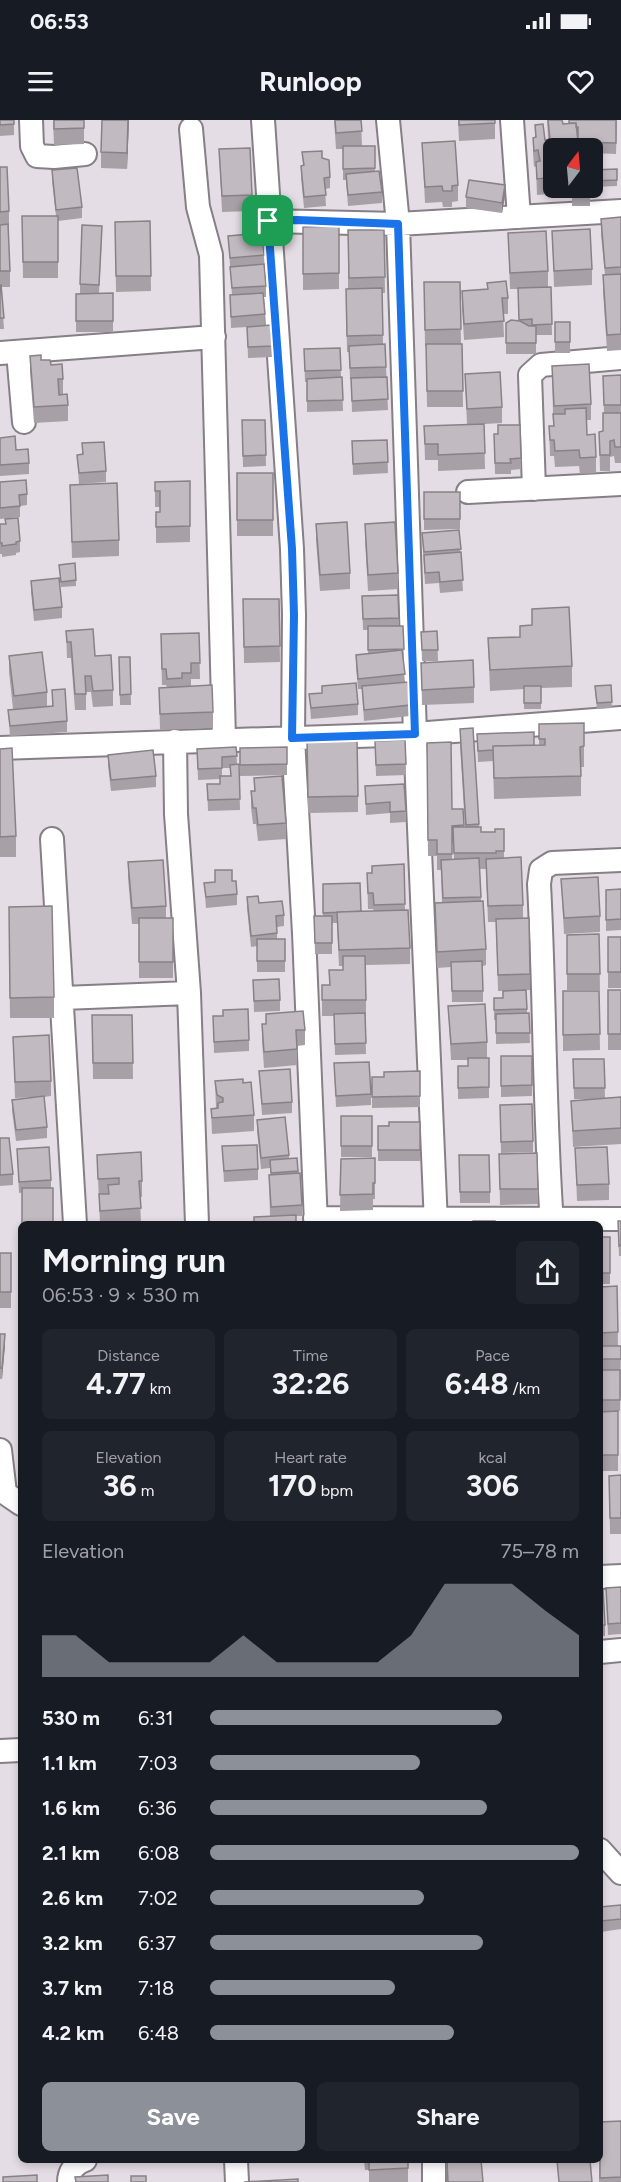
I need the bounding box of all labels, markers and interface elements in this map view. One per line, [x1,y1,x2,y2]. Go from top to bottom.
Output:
text: 06:53 [30,8,89,35]
icon: menu [24,65,57,98]
text: Runloop [259,65,362,98]
icon: heart [564,65,597,98]
north arrow [543,138,603,198]
map controls [543,138,603,198]
pin [242,195,293,246]
icon: arrive [251,204,284,237]
text: Morning run [42,1241,226,1280]
button: share [516,1241,579,1304]
text: 06:53 · 9 × 530 m [42,1283,199,1307]
text: Distance [97,1346,160,1365]
text: Time [293,1346,328,1365]
text: Pace [475,1346,510,1365]
text: 4.77 [86,1365,146,1402]
text: 32:26 [272,1365,349,1402]
text: 6:48 [445,1365,509,1402]
text: km [146,1379,171,1398]
text: /km [509,1379,540,1398]
text: Elevation [96,1448,161,1467]
text: Heart rate [274,1448,347,1467]
text: kcal [479,1448,506,1467]
text: 36 [103,1467,137,1504]
text: 170 [268,1467,317,1504]
text: 306 [466,1467,519,1504]
text: m [137,1481,154,1500]
text: bpm [317,1481,353,1500]
text: Elevation [42,1539,124,1563]
text: 75–78 m [501,1539,579,1563]
text: 530 m [42,1706,100,1730]
text: 6:31 [138,1706,174,1730]
text: 1.1 km [42,1751,97,1775]
text: 7:03 [138,1751,178,1775]
text: 1.6 km [42,1796,100,1820]
text: 6:36 [138,1796,177,1820]
text: 2.1 km [42,1841,100,1865]
text: 6:08 [138,1841,179,1865]
text: 2.6 km [42,1886,103,1910]
text: 7:02 [138,1886,178,1910]
text: 3.2 km [42,1931,103,1955]
text: 6:37 [138,1931,176,1955]
text: 3.7 km [42,1976,102,2000]
text: 7:18 [138,1976,174,2000]
text: 4.2 km [42,2021,104,2045]
text: 6:48 [138,2021,179,2045]
button: Save [42,2082,305,2151]
button: Share [317,2082,579,2151]

